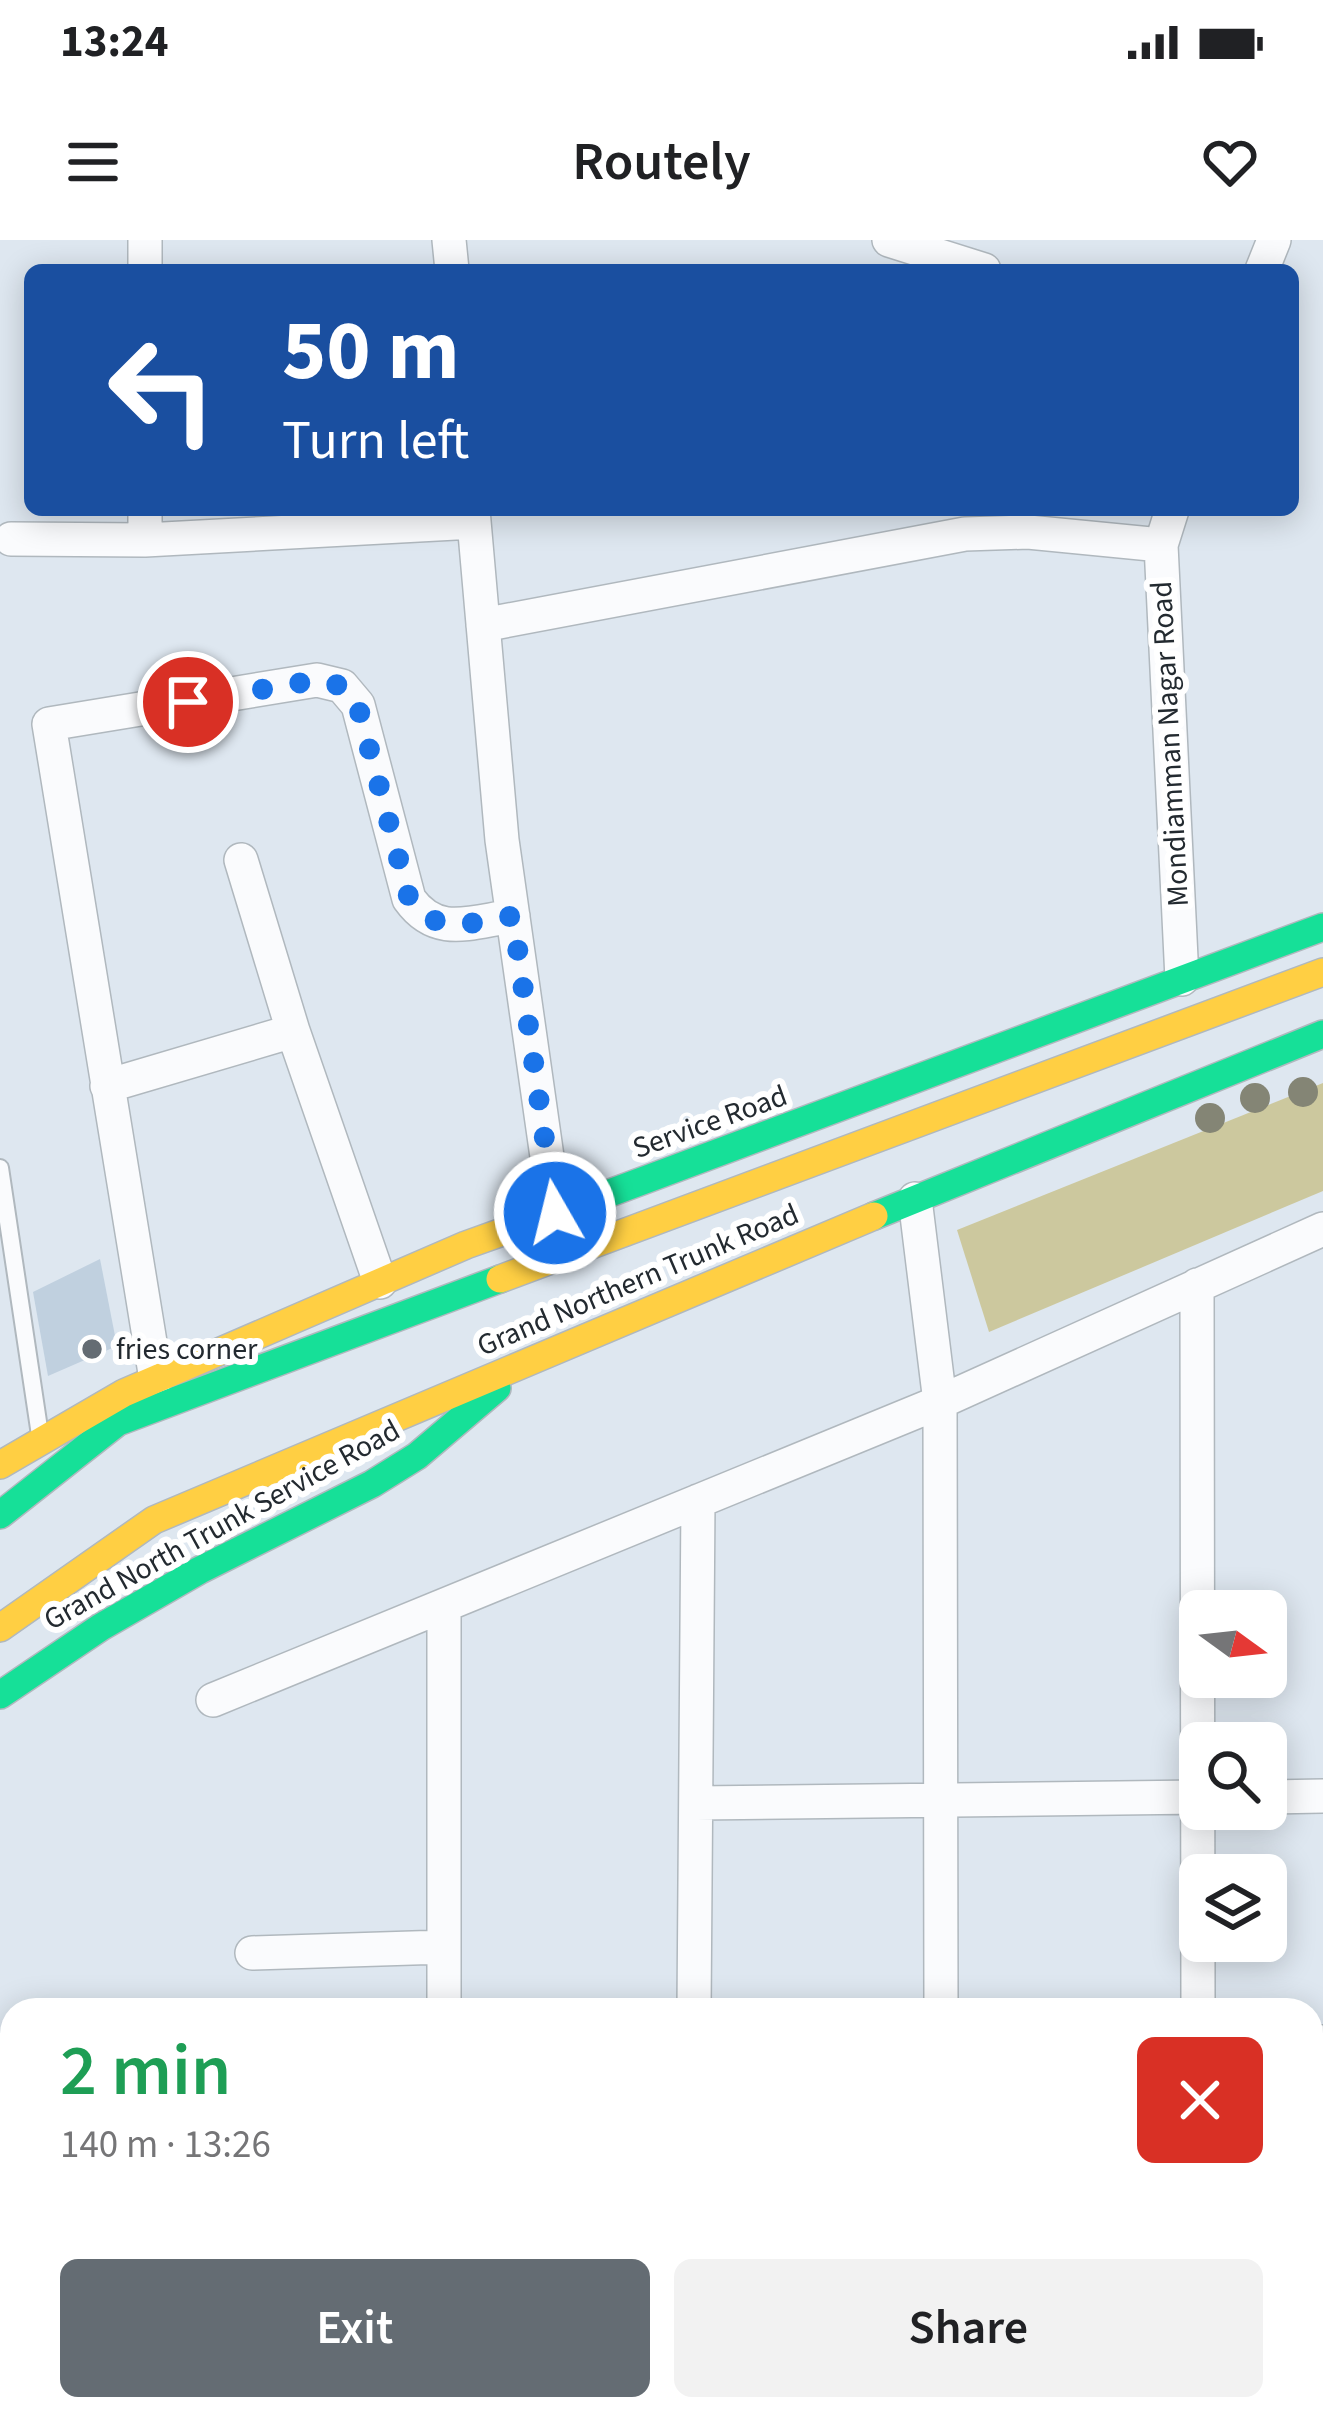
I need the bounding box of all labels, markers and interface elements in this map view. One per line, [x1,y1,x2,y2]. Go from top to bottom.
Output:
text: 13:24 [60,10,169,74]
text: Routely [572,124,751,201]
icon: menu [60,129,126,195]
icon: heart [1197,129,1263,195]
text: 50 m [282,292,460,412]
icon: left [84,312,240,468]
text: Turn left [282,403,469,480]
street label: Mondiamman Nagar Road [1140,580,1200,908]
pin [137,651,239,753]
icon: arrive [155,669,221,735]
street label: Service Road [627,1074,793,1170]
position arrow [492,1150,618,1276]
street label: Grand Northern Trunk Road [470,1193,806,1367]
place label: fries corner [116,1328,258,1371]
marker: fries corner [79,1336,105,1362]
street label: Grand North Trunk Service Road [36,1409,408,1641]
north arrow [1179,1590,1287,1698]
map controls [1179,1590,1287,1962]
button: search [1179,1722,1287,1830]
button: layers [1179,1854,1287,1962]
text: 2 min [60,2020,231,2123]
button: close [1137,2037,1263,2163]
text: 140 m · 13:26 [60,2117,271,2173]
button: Exit [60,2259,650,2397]
button: Share [674,2259,1263,2397]

